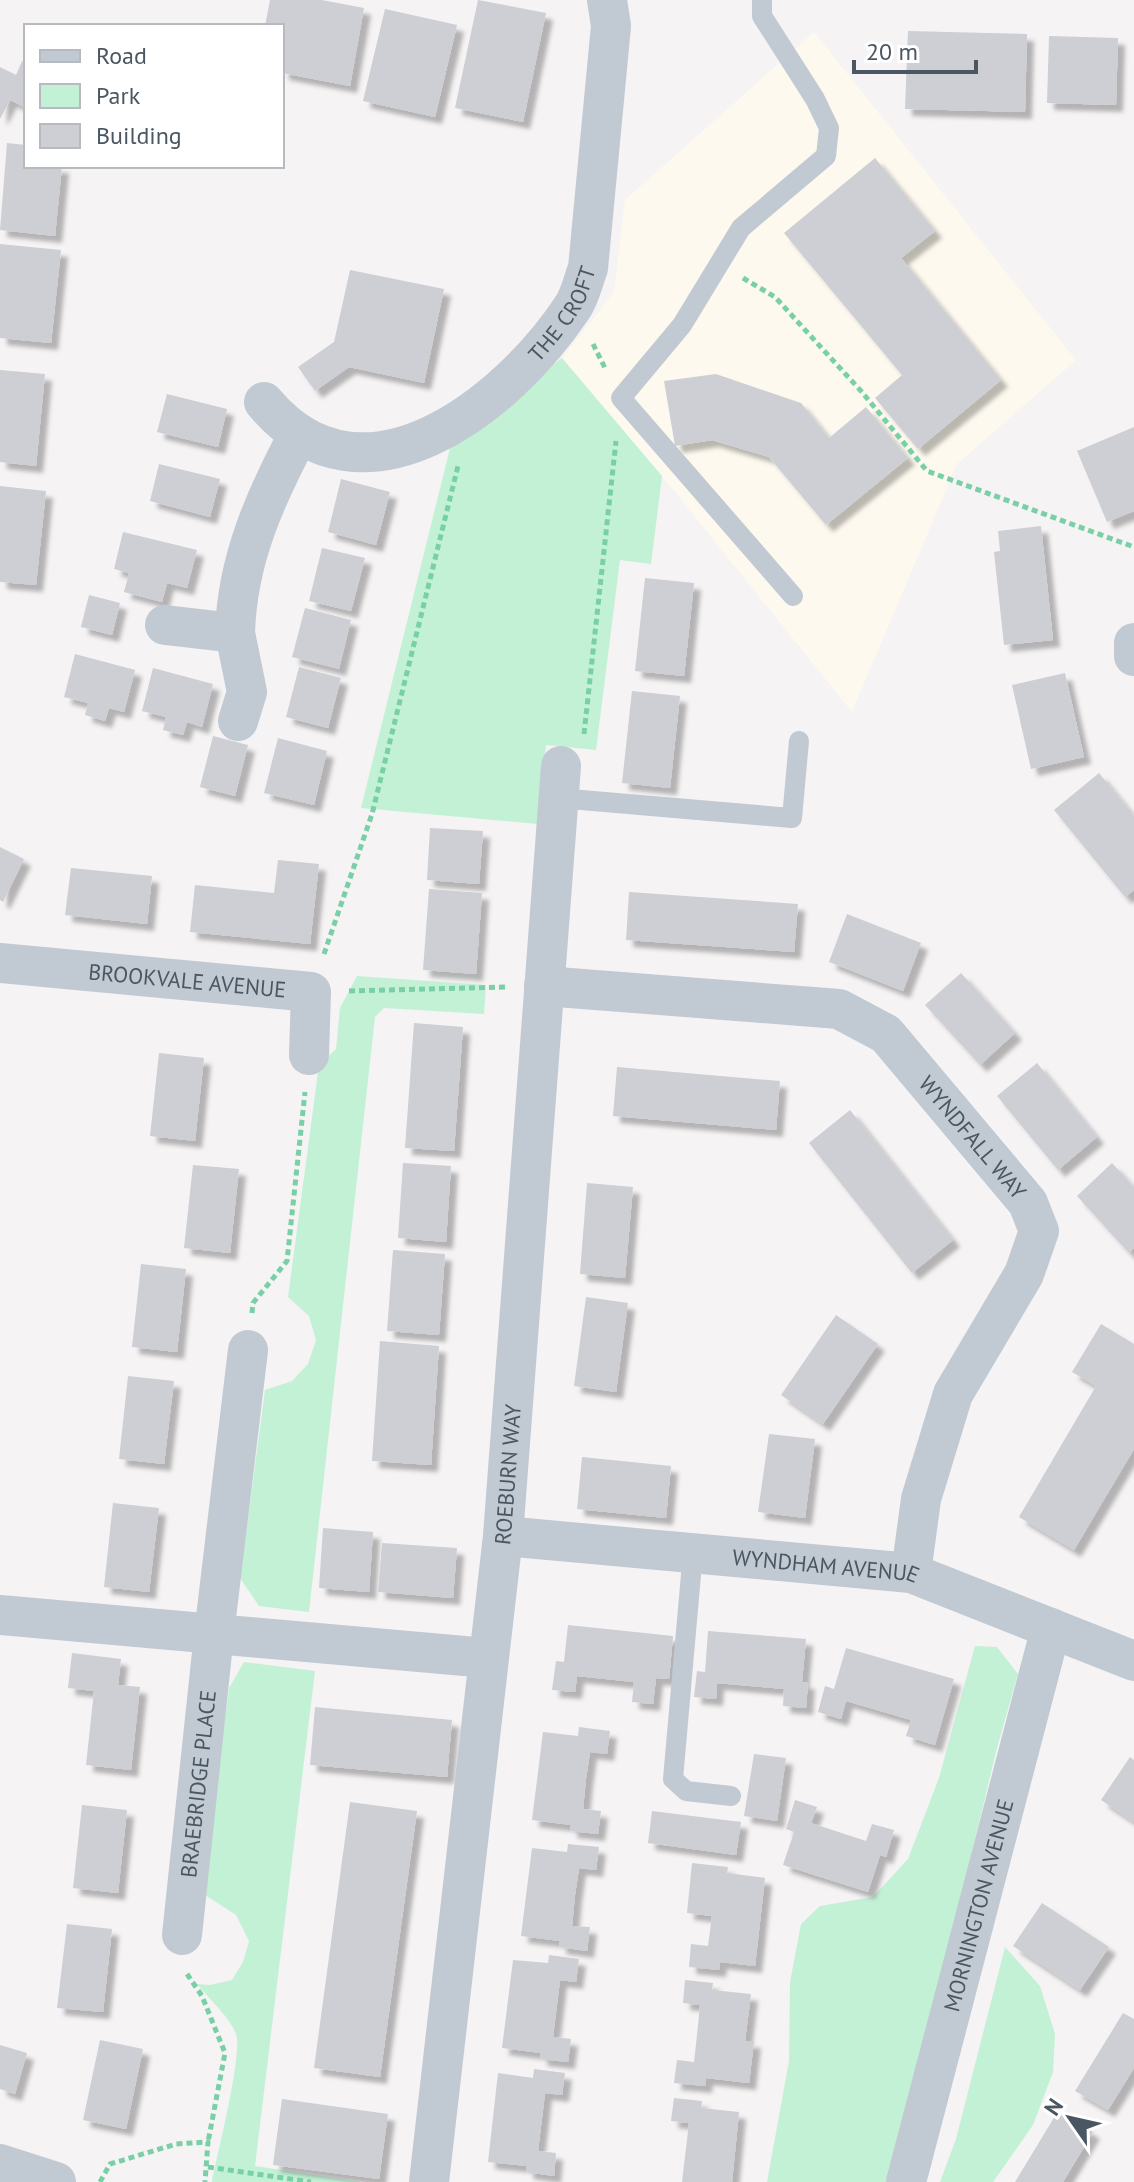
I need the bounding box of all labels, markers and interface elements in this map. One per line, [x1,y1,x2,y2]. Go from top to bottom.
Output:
legend [24,24,284,168]
scale bar [854,24,976,74]
text: 20 m [866,36,918,67]
text: Road [96,40,147,71]
text: Park [96,80,141,111]
text: Building [96,120,182,151]
street label: THE CROFT [522,262,602,367]
street label: BROOKVALE AVENUE [87,957,287,1004]
street label: WYNDFALL WAY [913,1070,1033,1205]
street label: ROEBURN WAY [488,1402,527,1546]
street label: WYNDHAM AVENUE [731,1543,923,1589]
street label: BRAEBRIDGE PLACE [174,1689,222,1879]
street label: MORNINGTON AVENUE [937,1796,1020,2015]
north arrow [1030,2078,1110,2158]
text: N [1038,2093,1069,2121]

